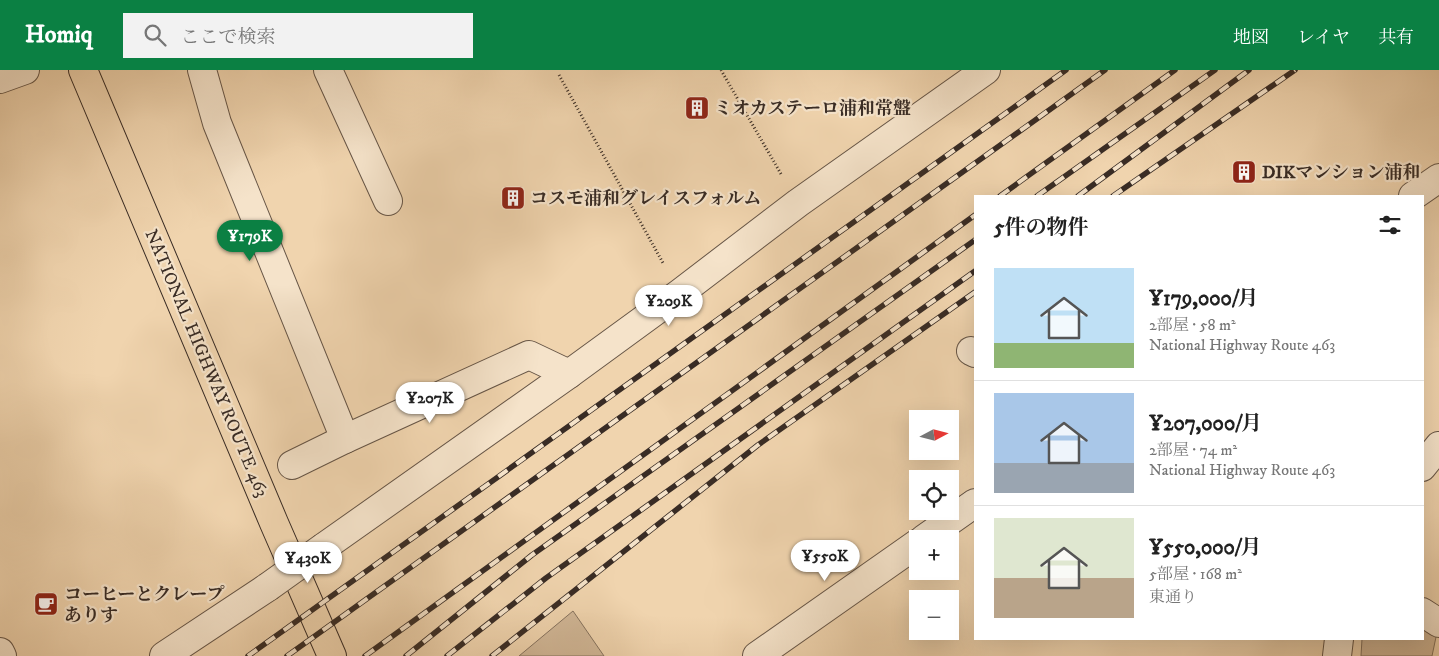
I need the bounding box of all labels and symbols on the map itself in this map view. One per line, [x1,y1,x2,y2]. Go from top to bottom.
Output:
building icon: ミオカステーロ浦和常盤 [684,95,710,121]
place label: ミオカステーロ浦和常盤 [714,98,911,120]
building icon: DIKマンション浦和 [1231,159,1257,185]
place label: DIKマンション浦和 [1262,162,1420,184]
building icon: コスモ浦和グレイスフォルム [500,185,526,211]
place label: コスモ浦和グレイスフォルム [530,188,761,210]
pin: ¥179K [215,220,285,262]
street label: NATIONAL HIGHWAY ROUTE 463 [140,226,273,501]
pin: ¥209K [634,284,704,327]
pin: ¥207K [395,382,465,424]
north arrow [909,410,959,460]
pin: ¥550K [790,540,860,582]
pin: ¥430K [273,542,343,584]
place label: コーヒーとクレープ ありす [64,584,224,627]
cafe icon: コーヒーとクレープ ありす [33,591,59,617]

